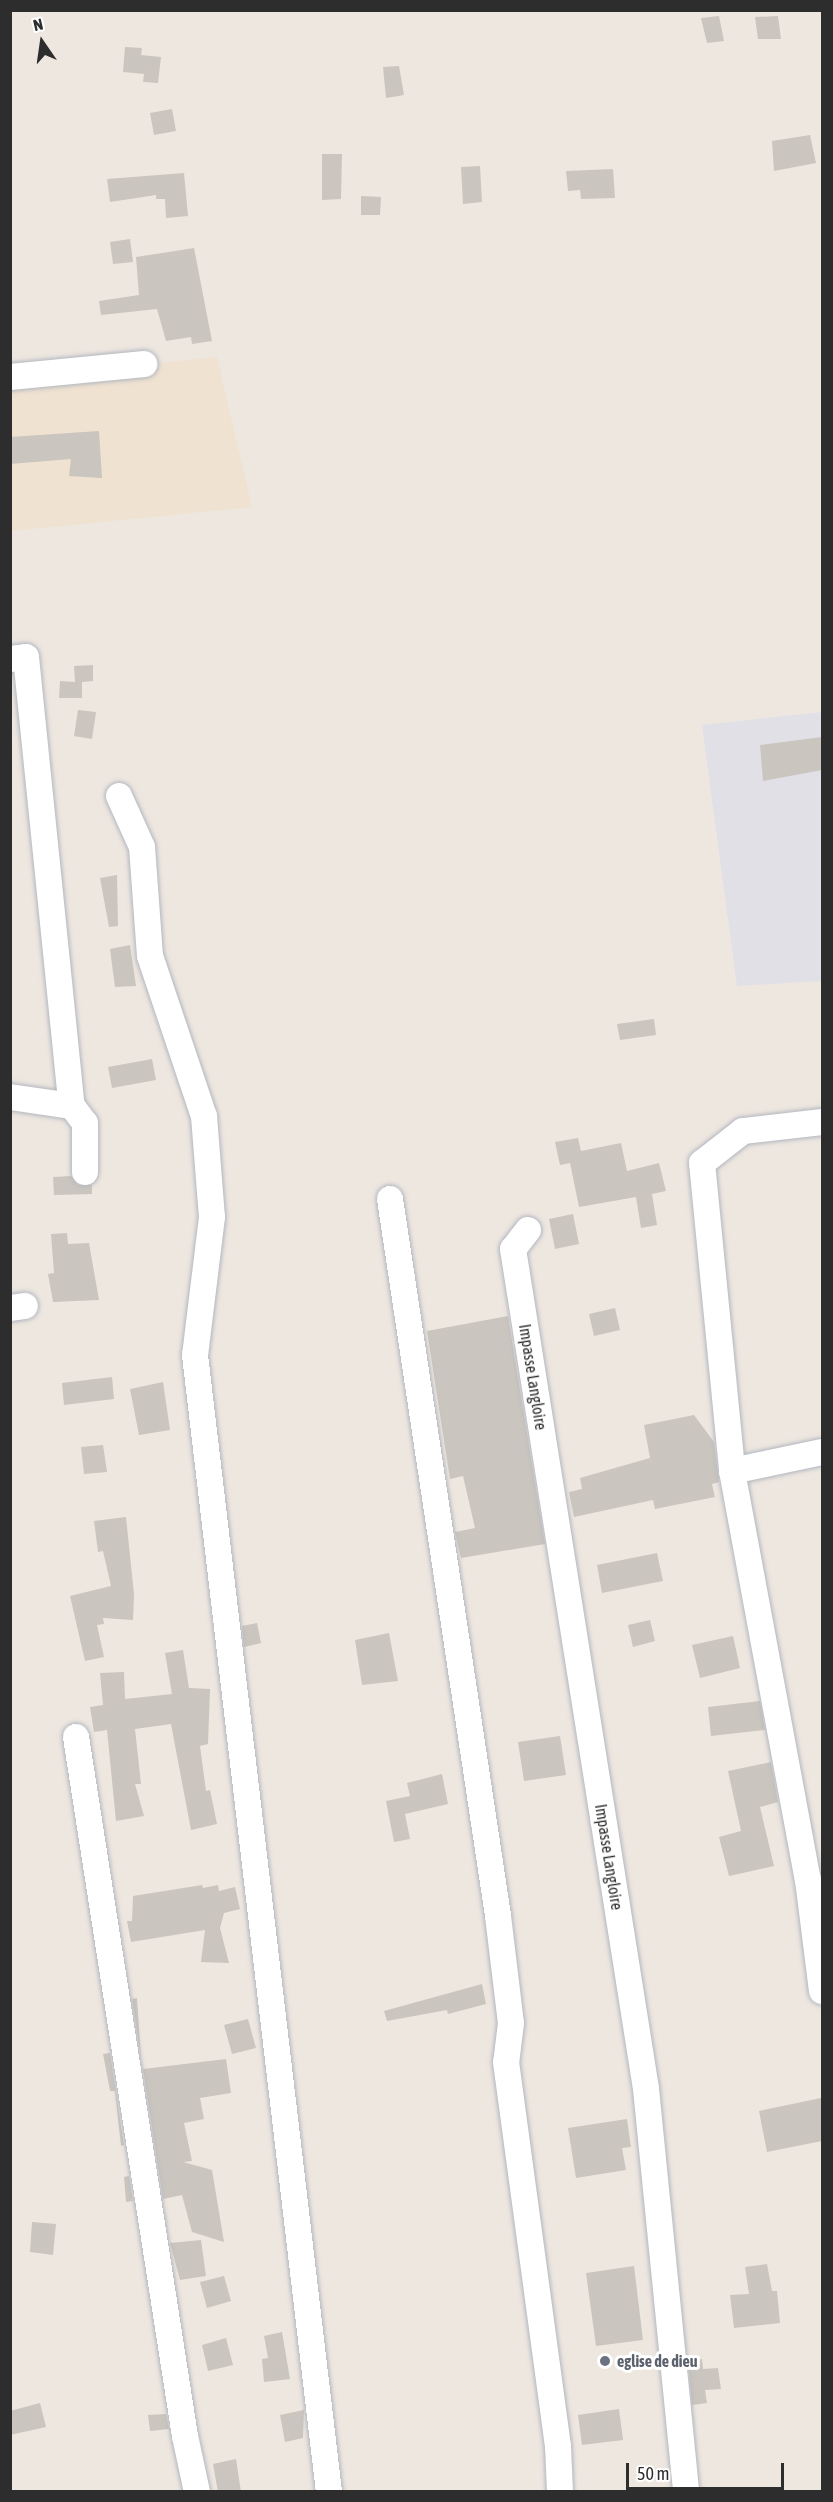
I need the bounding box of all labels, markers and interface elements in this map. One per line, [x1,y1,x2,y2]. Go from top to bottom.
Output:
north arrow [12,12,72,72]
text: N [31,15,45,34]
street label: Impasse Langloire [515,1323,551,1431]
street label: Impasse Langloire [591,1803,627,1911]
place label: eglise de dieu [617,2351,697,2371]
marker: eglise de dieu [598,2354,612,2368]
scale bar [629,2451,786,2489]
text: 50 m [637,2463,669,2484]

